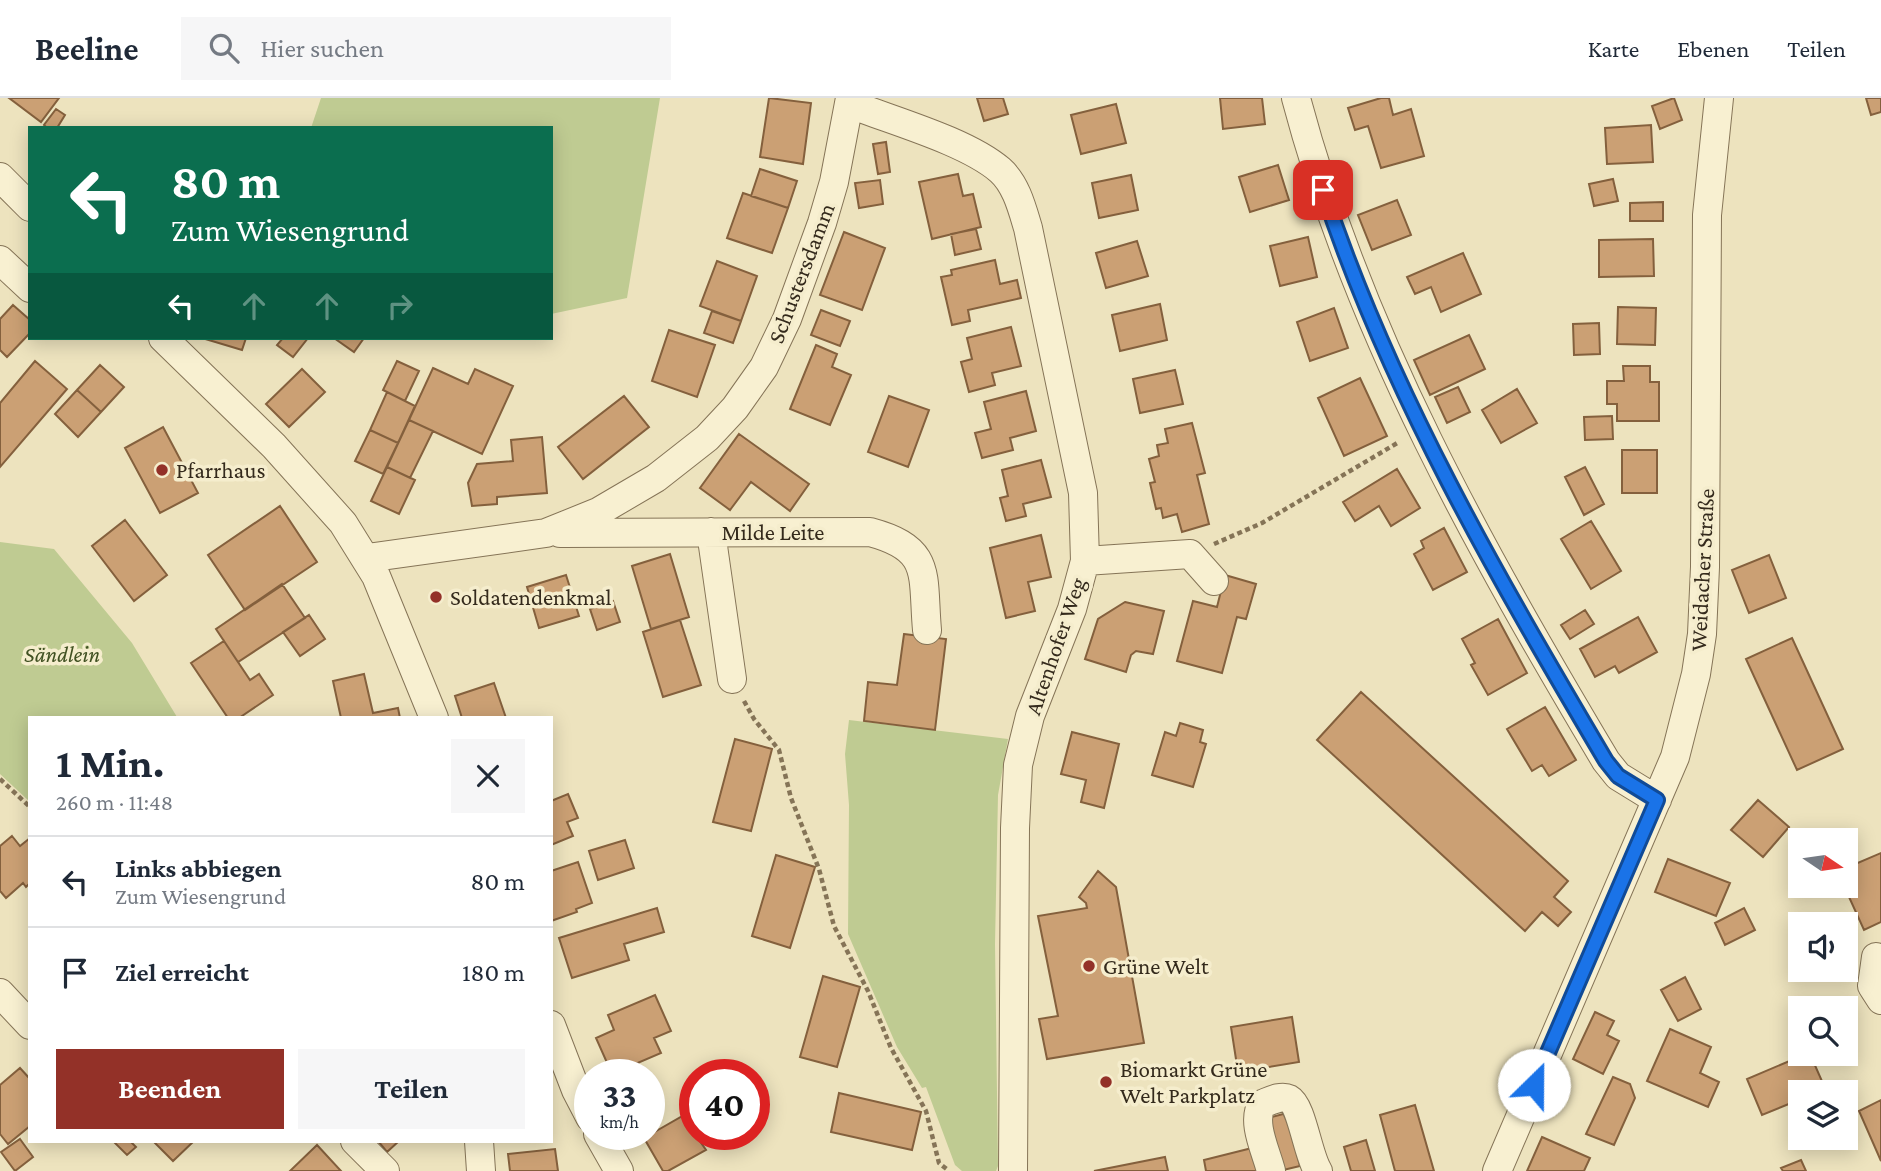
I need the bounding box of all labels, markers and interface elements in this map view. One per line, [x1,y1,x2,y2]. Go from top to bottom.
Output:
search box [181,17,671,80]
icon: search [205,29,243,67]
text: Beeline [35,30,139,67]
text: Hier suchen [261,34,384,63]
text: Karte [1588,35,1639,62]
text: Ebenen [1677,35,1749,62]
text: Teilen [1787,35,1846,62]
icon: left [56,154,147,245]
text: 80 m [171,154,280,209]
pin [1293,160,1353,220]
icon: arrive [1304,171,1342,209]
street label: Schustersdamm [762,199,840,347]
text: Zum Wiesengrund [171,212,409,248]
icon: left [162,287,200,325]
icon: ahead [235,287,273,325]
icon: ahead [308,287,346,325]
icon: right [381,287,419,325]
place label: Pfarrhaus [176,457,265,483]
marker: Pfarrhaus [154,462,170,478]
street label: Weidacher Straße [1685,488,1719,652]
street label: Milde Leite [722,519,824,545]
street label: Altenhofer Weg [1019,574,1091,718]
place label: Soldatendenkmal [450,584,612,610]
marker: Soldatendenkmal [428,589,444,605]
park label: Sändlein [24,641,100,667]
text: 1 Min. [56,739,164,786]
button: close [451,739,525,813]
text: 260 m · 11:48 [56,789,173,815]
north arrow [1788,828,1858,898]
map controls [1788,828,1858,1150]
text: Links abbiegen [115,854,282,883]
icon: left [56,863,94,901]
text: 80 m [471,867,525,896]
text: Zum Wiesengrund [115,883,286,909]
button: sound [1788,912,1858,982]
place label: Grüne Welt [1103,953,1209,979]
icon: arrive [56,954,94,992]
text: Ziel erreicht [115,958,249,987]
text: 180 m [462,958,525,987]
marker: Grüne Welt [1081,958,1097,974]
button: search [1788,996,1858,1066]
position arrow [1497,1048,1571,1122]
button: Beenden [56,1049,284,1129]
button: Teilen [298,1049,525,1129]
place label: Biomarkt Grüne Welt Parkplatz [1120,1056,1267,1108]
speed limit sign: 40 [679,1059,770,1150]
marker: Biomarkt Grüne Welt Parkplatz [1098,1074,1114,1090]
text: 33 [602,1076,637,1115]
button: layers [1788,1080,1858,1150]
text: km/h [600,1112,639,1132]

